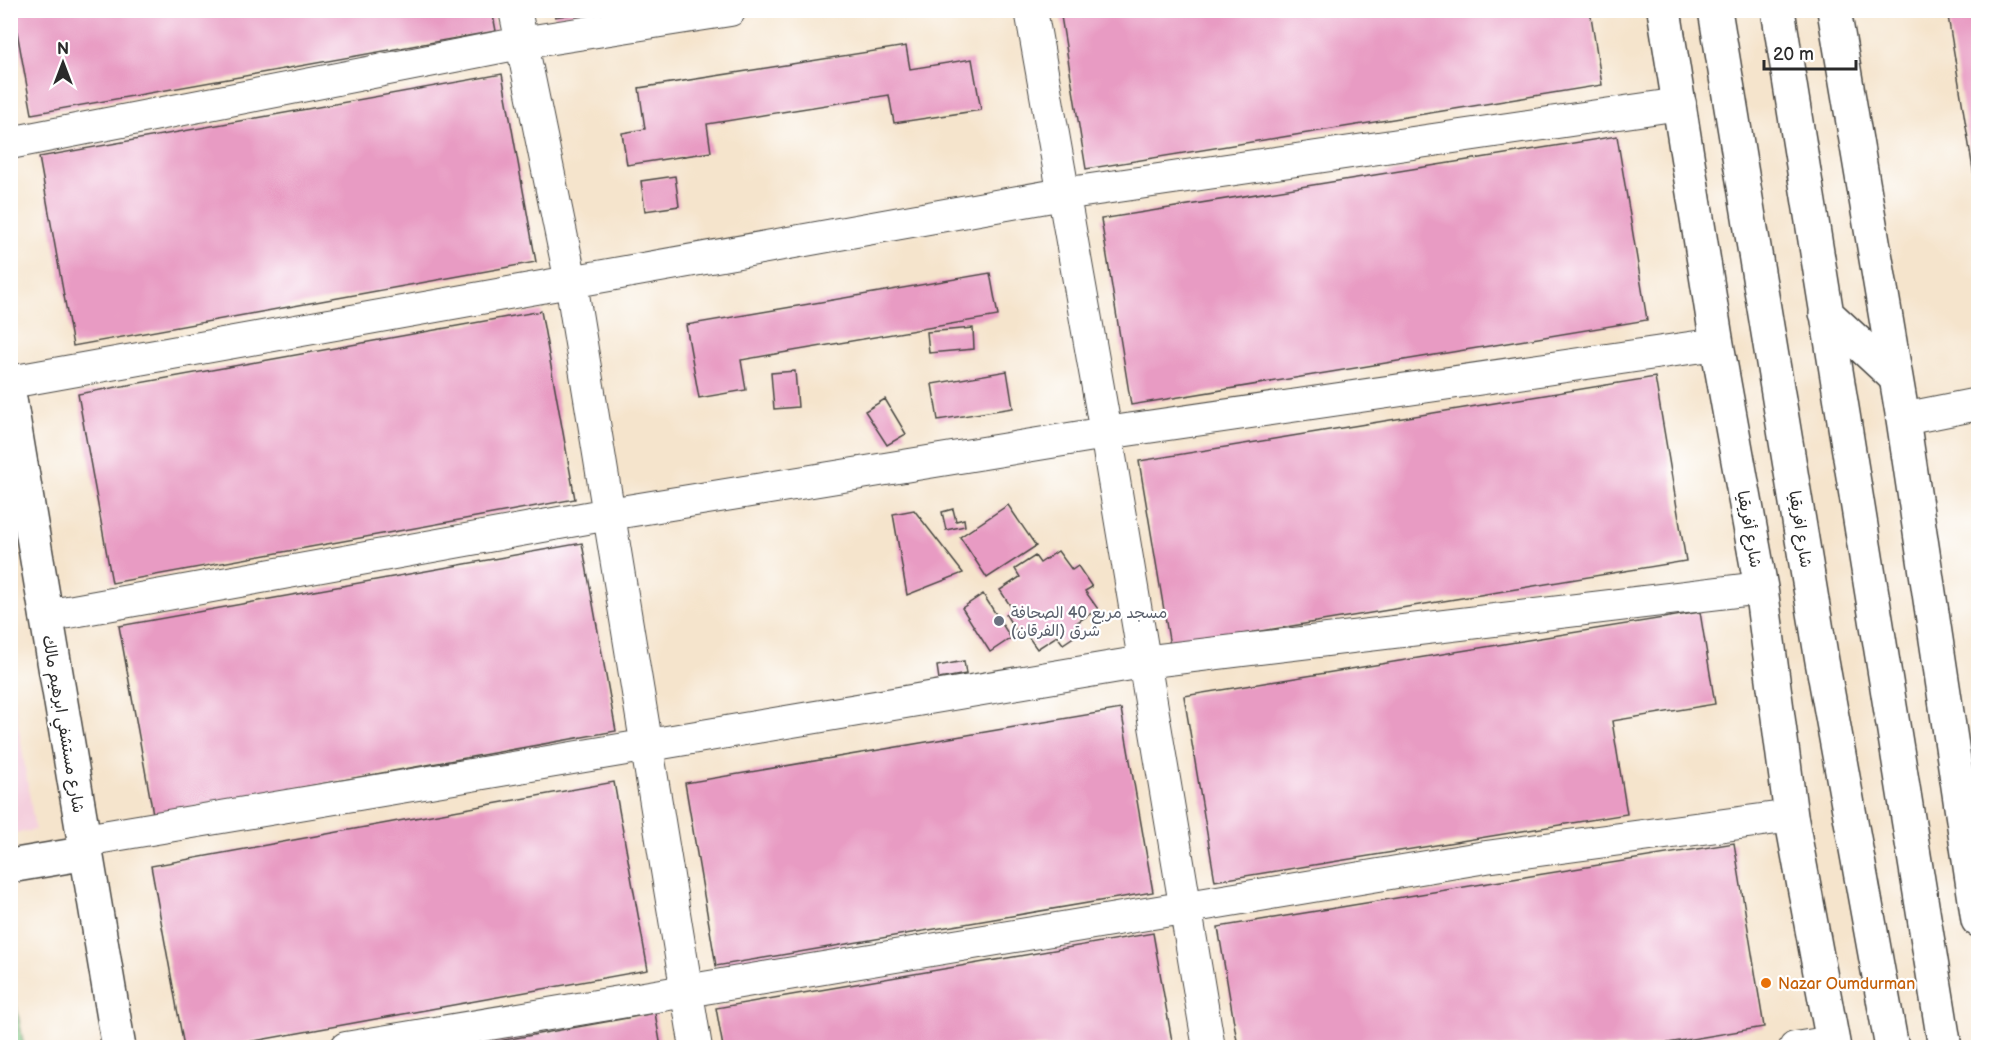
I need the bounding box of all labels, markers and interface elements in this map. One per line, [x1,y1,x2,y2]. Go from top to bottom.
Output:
north arrow [33,33,93,93]
scale bar [1764,33,1856,71]
text: N [57,40,69,59]
text: 20 m [1773,44,1814,65]
street label: شارع أفريقيا [1731,489,1765,569]
street label: شارع افريقيا [1783,489,1815,569]
place label: مسجد مربع 40 الصحافة شرق (الفرقان) [1011,604,1167,641]
marker: مسجد مربع 40 الصحافة شرق (الفرقان) [992,614,1006,628]
street label: شارع مستشفي ابرهيم مالك [34,634,88,815]
place label: Nazar Oumdurman [1778,975,1915,994]
marker: Nazar Oumdurman [1759,976,1773,990]

